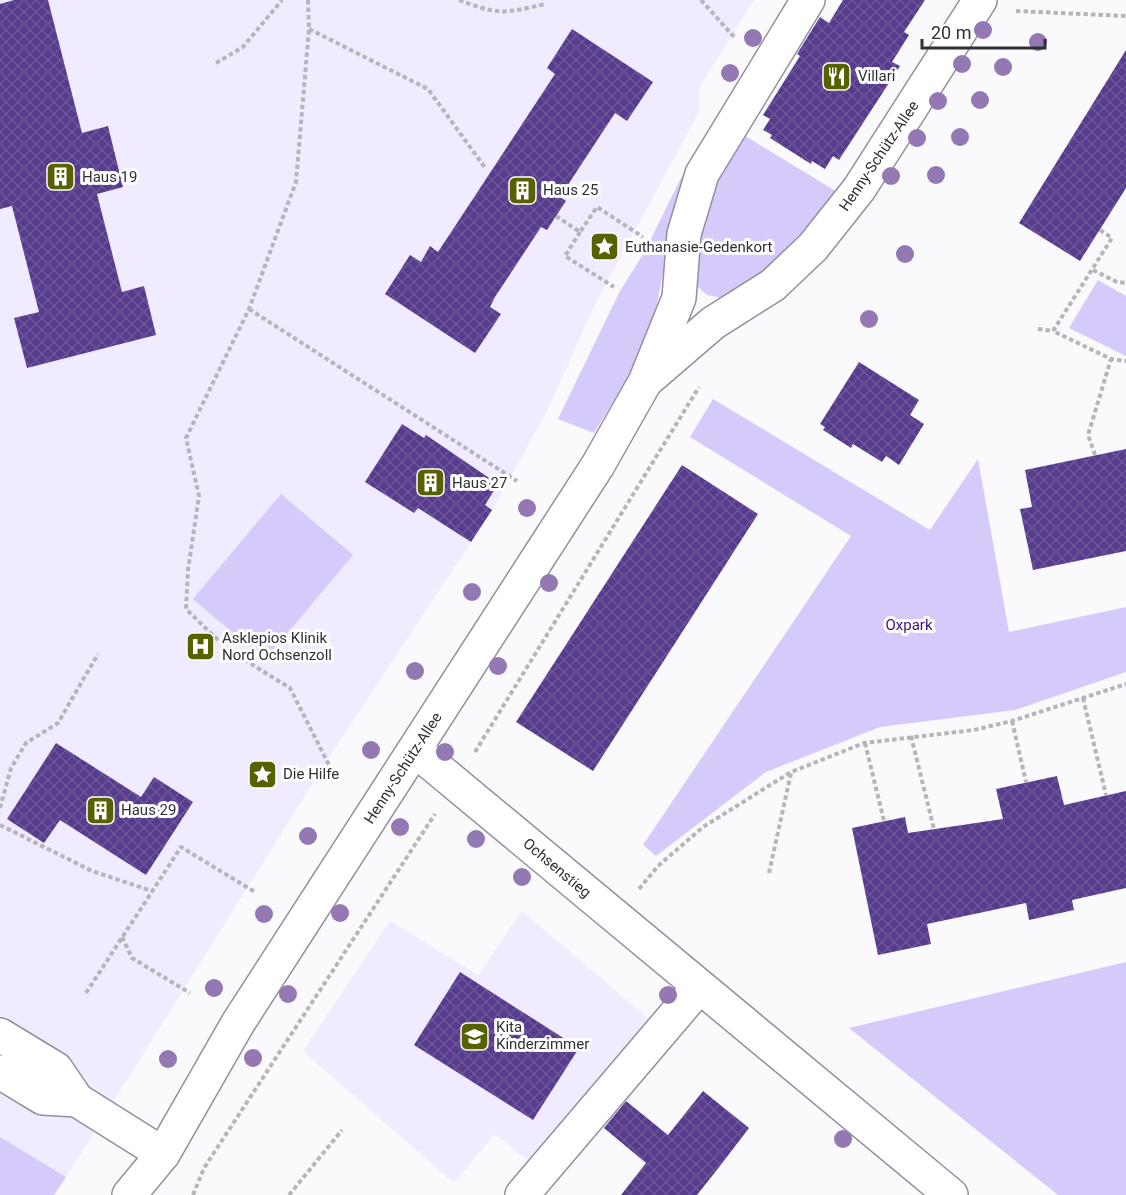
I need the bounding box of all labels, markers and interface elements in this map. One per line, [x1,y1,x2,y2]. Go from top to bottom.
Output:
scale bar [922,12,1045,50]
text: 20 m [931,22,971,43]
restaurant icon: Villari [821,60,853,92]
place label: Villari [858,67,895,85]
street label: Henny-Schütz-Allee [835,97,923,215]
building icon: Haus 19 [45,161,77,193]
place label: Haus 19 [82,168,137,186]
building icon: Haus 25 [506,174,538,206]
place label: Haus 25 [543,181,598,199]
place icon: Euthanasie-Gedenkort [588,231,620,263]
place label: Euthanasie-Gedenkort [625,238,772,256]
building icon: Haus 27 [415,467,447,499]
place label: Haus 27 [452,474,507,492]
park label: Oxpark [885,616,933,634]
place label: Asklepios Klinik Nord Ochsenzoll [222,629,332,664]
hospital icon: Asklepios Klinik Nord Ochsenzoll [185,631,217,663]
street label: Henny-Schütz-Allee [360,709,446,827]
place icon: Die Hilfe [246,758,278,790]
place label: Die Hilfe [283,765,339,783]
building icon: Haus 29 [84,794,116,826]
place label: Haus 29 [121,801,176,819]
street label: Ochsenstieg [519,834,595,902]
place label: Kita Kinderzimmer [496,1018,589,1053]
school or university icon: Kita Kinderzimmer [459,1020,491,1052]

